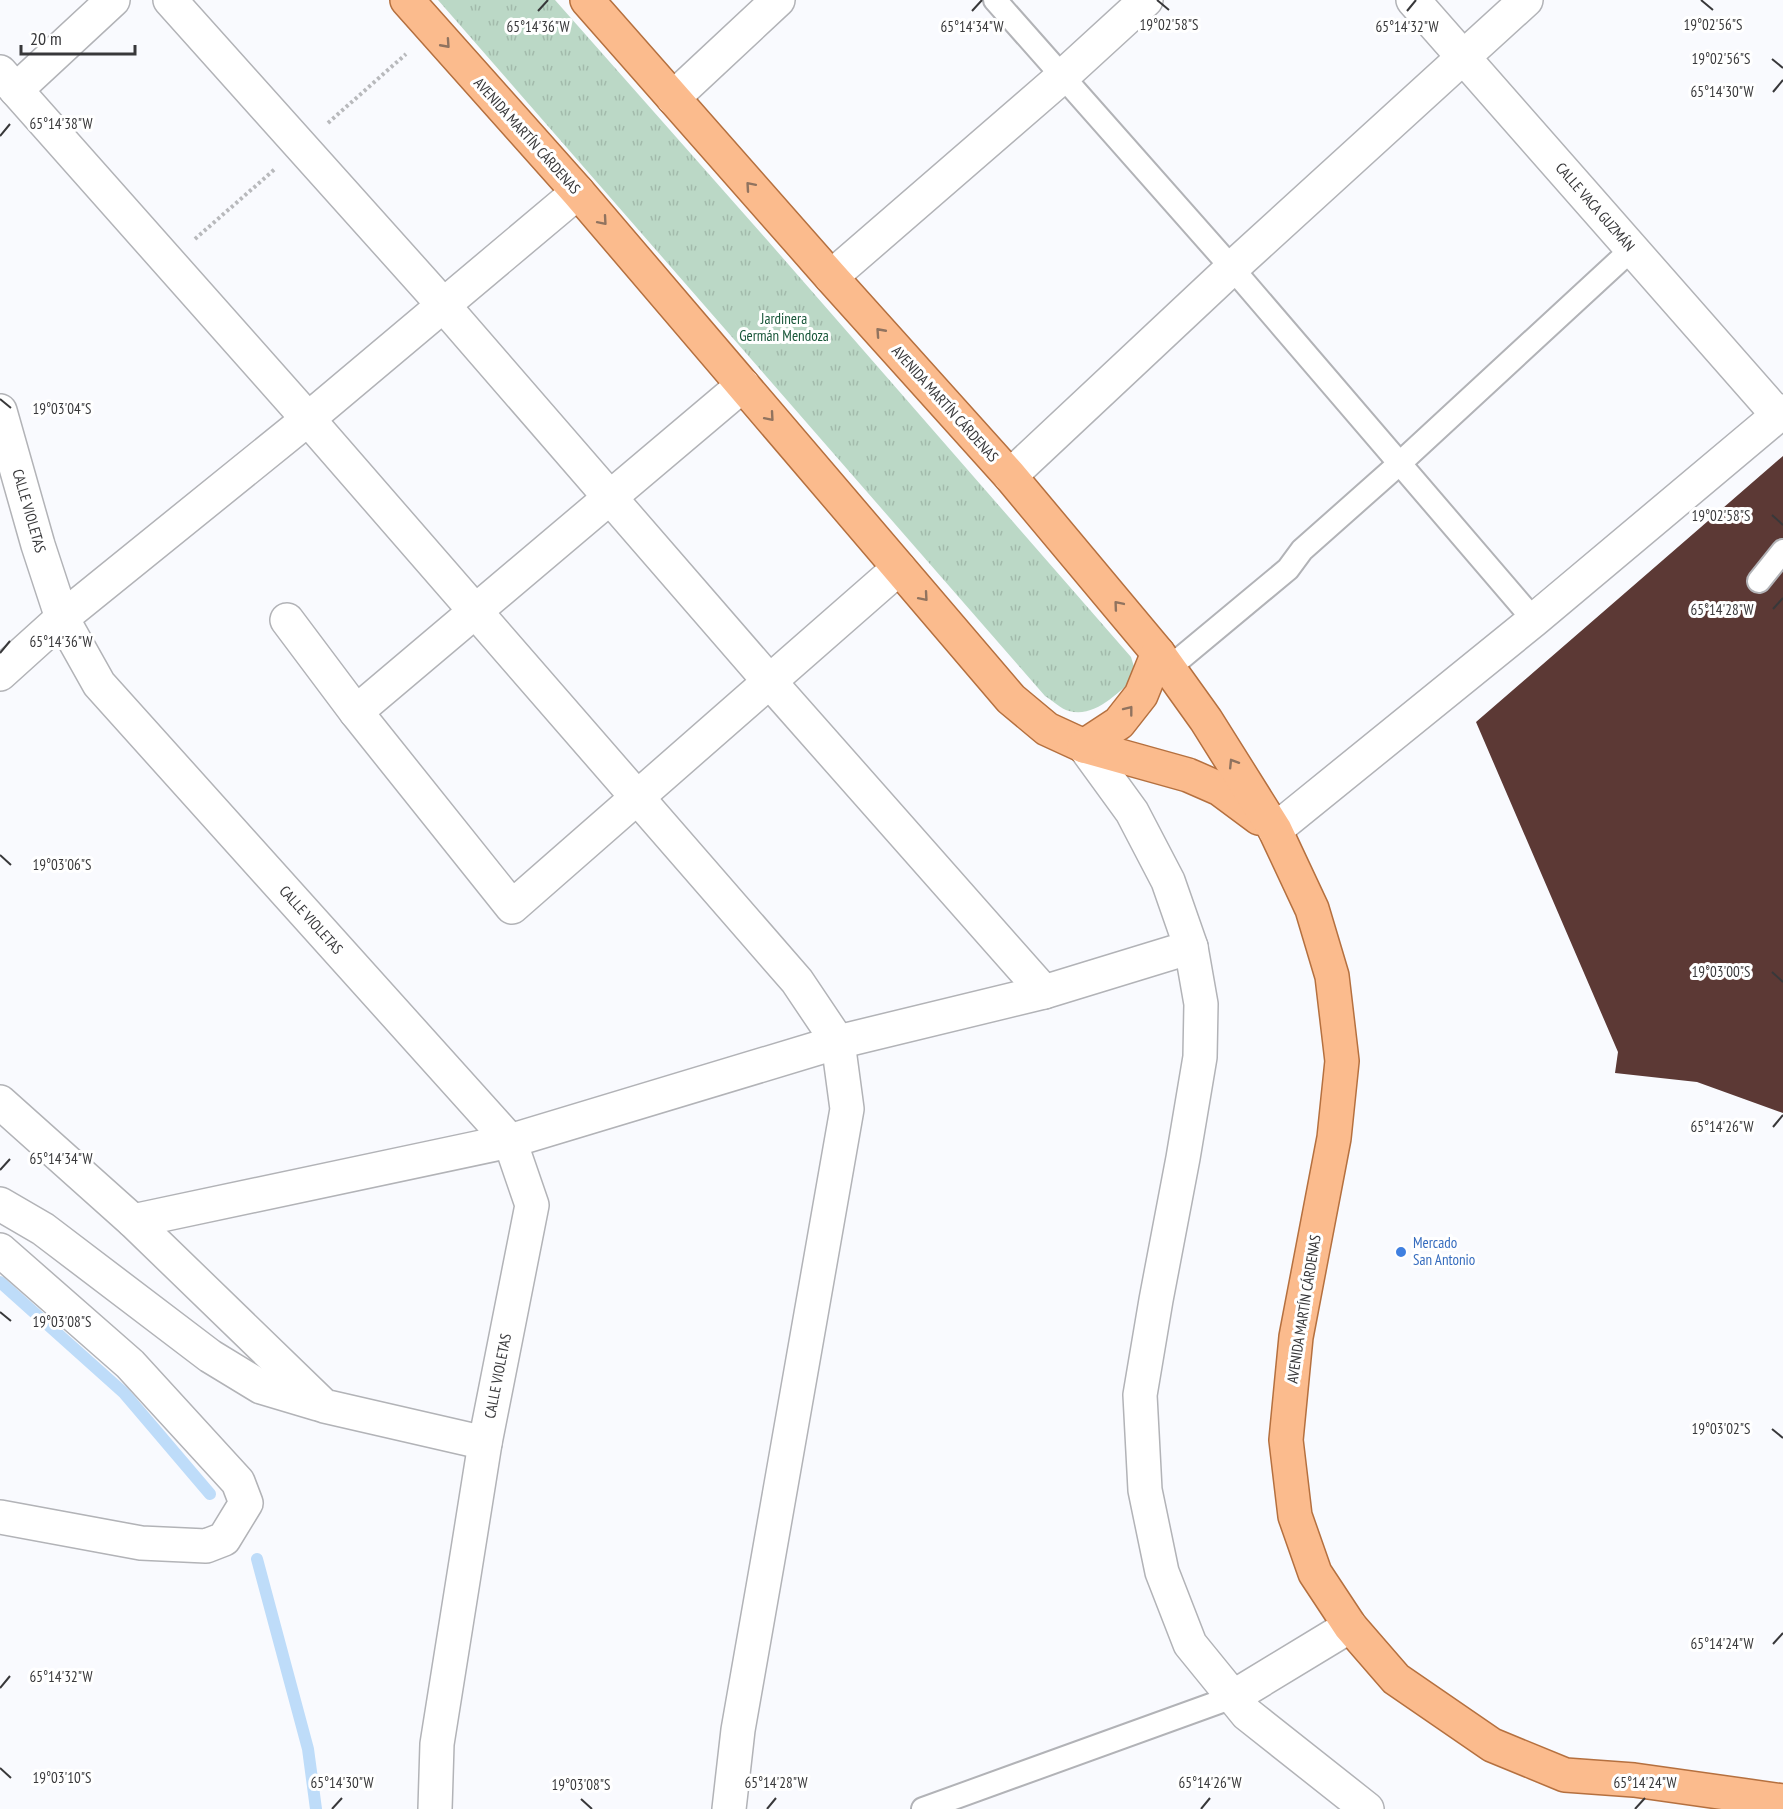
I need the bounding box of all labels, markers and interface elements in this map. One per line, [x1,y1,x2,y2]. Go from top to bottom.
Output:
text: 19°02'58"S [1139,15,1199,34]
text: 19°02'56"S [1683,15,1743,34]
text: 65°14'36"W [506,17,570,36]
text: 65°14'34"W [940,17,1004,36]
text: 65°14'32"W [1375,17,1439,36]
scale bar [21,18,135,56]
text: 20 m [30,27,62,50]
one-way arrow [439,37,450,48]
text: 19°02'56"S [1691,49,1751,68]
street label: AVENIDA MARTÍN CÁRDENAS [470,74,585,198]
text: 65°14'30"W [1690,82,1754,101]
text: 65°14'38"W [29,114,93,133]
street label: CALLE VACA GUZMÁN [1552,158,1639,255]
one-way arrow [746,182,757,193]
one-way arrow [595,214,606,225]
park label: Jardinera Germán Mendoza [739,309,829,345]
one-way arrow [876,328,887,338]
street label: AVENIDA MARTÍN CÁRDENAS [888,342,1003,466]
text: 19°03'04"S [32,399,92,418]
one-way arrow [763,410,774,421]
street label: CALLE VIOLETAS [8,467,50,555]
text: 19°02'58"S [1691,506,1751,525]
one-way arrow [917,590,928,601]
text: 65°14'28"W [1690,600,1754,619]
one-way arrow [1115,601,1126,612]
text: 65°14'36"W [29,632,93,651]
one-way arrow [1122,706,1133,717]
one-way arrow [1228,759,1240,769]
text: 19°03'06"S [32,855,92,874]
street label: CALLE VIOLETAS [276,881,347,958]
text: 19°03'00"S [1691,962,1751,981]
text: 65°14'26"W [1690,1117,1754,1136]
text: 65°14'34"W [29,1149,93,1168]
street label: AVENIDA MARTÍN CÁRDENAS [1282,1233,1325,1385]
place label: Mercado San Antonio [1413,1233,1475,1269]
marker: Mercado San Antonio [1394,1245,1408,1259]
text: 19°03'08"S [32,1312,92,1331]
street label: CALLE VIOLETAS [480,1332,515,1420]
text: 19°03'02"S [1691,1419,1751,1438]
text: 65°14'24"W [1690,1634,1754,1653]
text: 65°14'32"W [29,1667,93,1686]
text: 19°03'10"S [32,1768,92,1787]
text: 65°14'30"W [310,1773,374,1792]
text: 65°14'28"W [744,1773,808,1792]
text: 65°14'26"W [1178,1773,1242,1792]
text: 65°14'24"W [1613,1773,1677,1792]
text: 19°03'08"S [551,1775,611,1794]

